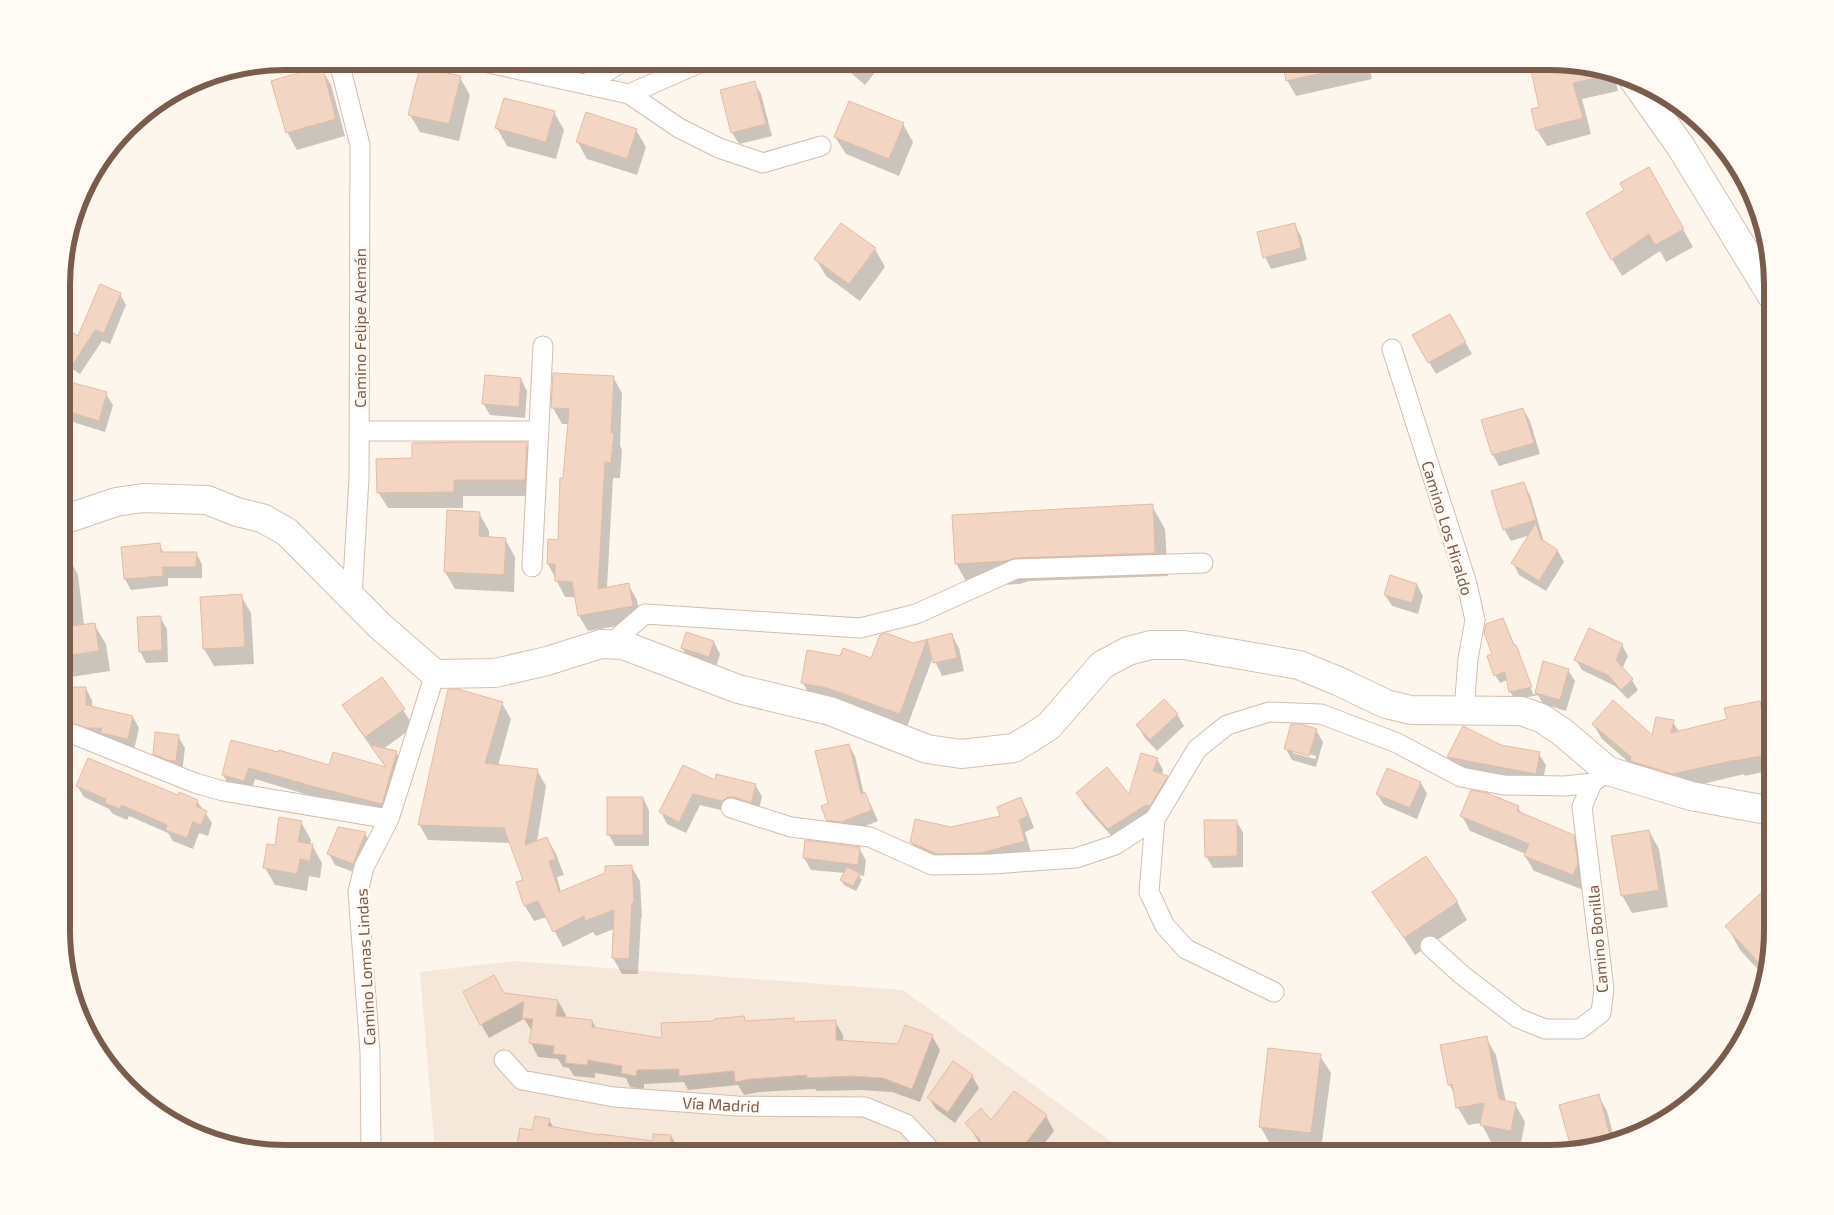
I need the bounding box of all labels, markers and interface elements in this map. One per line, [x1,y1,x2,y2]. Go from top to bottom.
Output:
street label: Camino Felipe Alemán [350,248,369,408]
street label: Camino Los Hiraldo [1418,458,1478,598]
street label: Camino Bonilla [1583,884,1611,994]
street label: Camino Lomas Lindas [351,888,379,1046]
street label: Vía Madrid [682,1092,760,1116]

